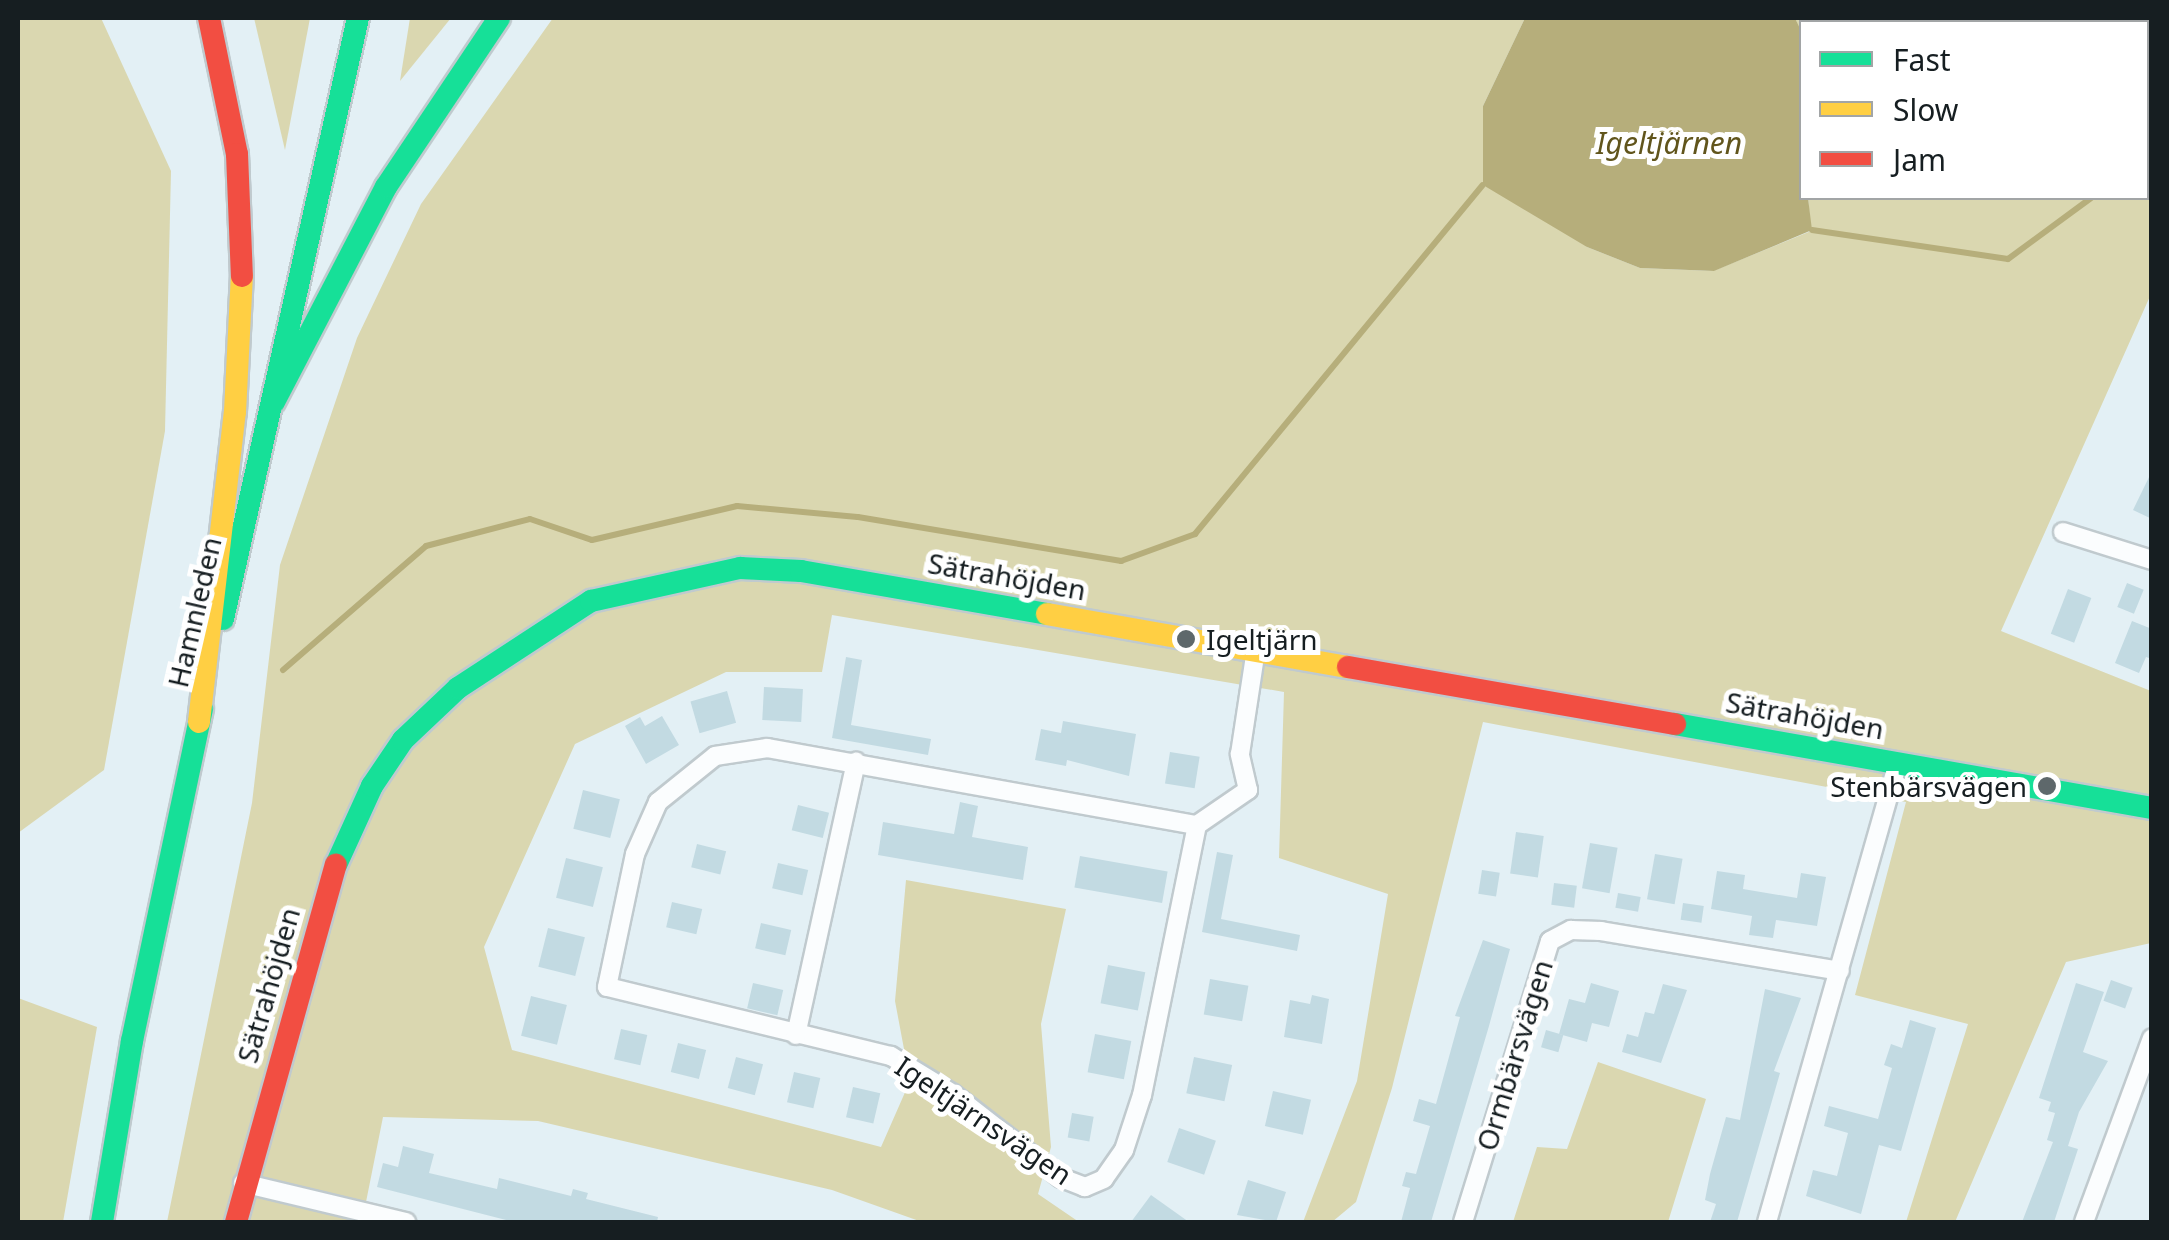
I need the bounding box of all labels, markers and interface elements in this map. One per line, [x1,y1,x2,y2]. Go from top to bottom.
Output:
legend [1799,20,2149,200]
text: Fast [1893,39,1951,80]
text: Slow [1893,89,1958,130]
water label: Igeltjärnen [1596,125,1742,161]
text: Jam [1893,139,1946,180]
street label: Hamnleden [160,534,228,690]
street label: Sätrahöjden [925,546,1089,606]
place label: Igeltjärn [1206,622,1318,656]
marker: Igeltjärn [1175,628,1197,650]
street label: Sätrahöjden [1723,685,1887,745]
place label: Stenbärsvägen [1830,769,2027,803]
marker: Stenbärsvägen [2036,775,2058,797]
street label: Sätrahöjden [230,904,306,1066]
street label: Ormbärsvägen [1469,956,1559,1154]
street label: Igeltjärnsvägen [890,1049,1078,1191]

